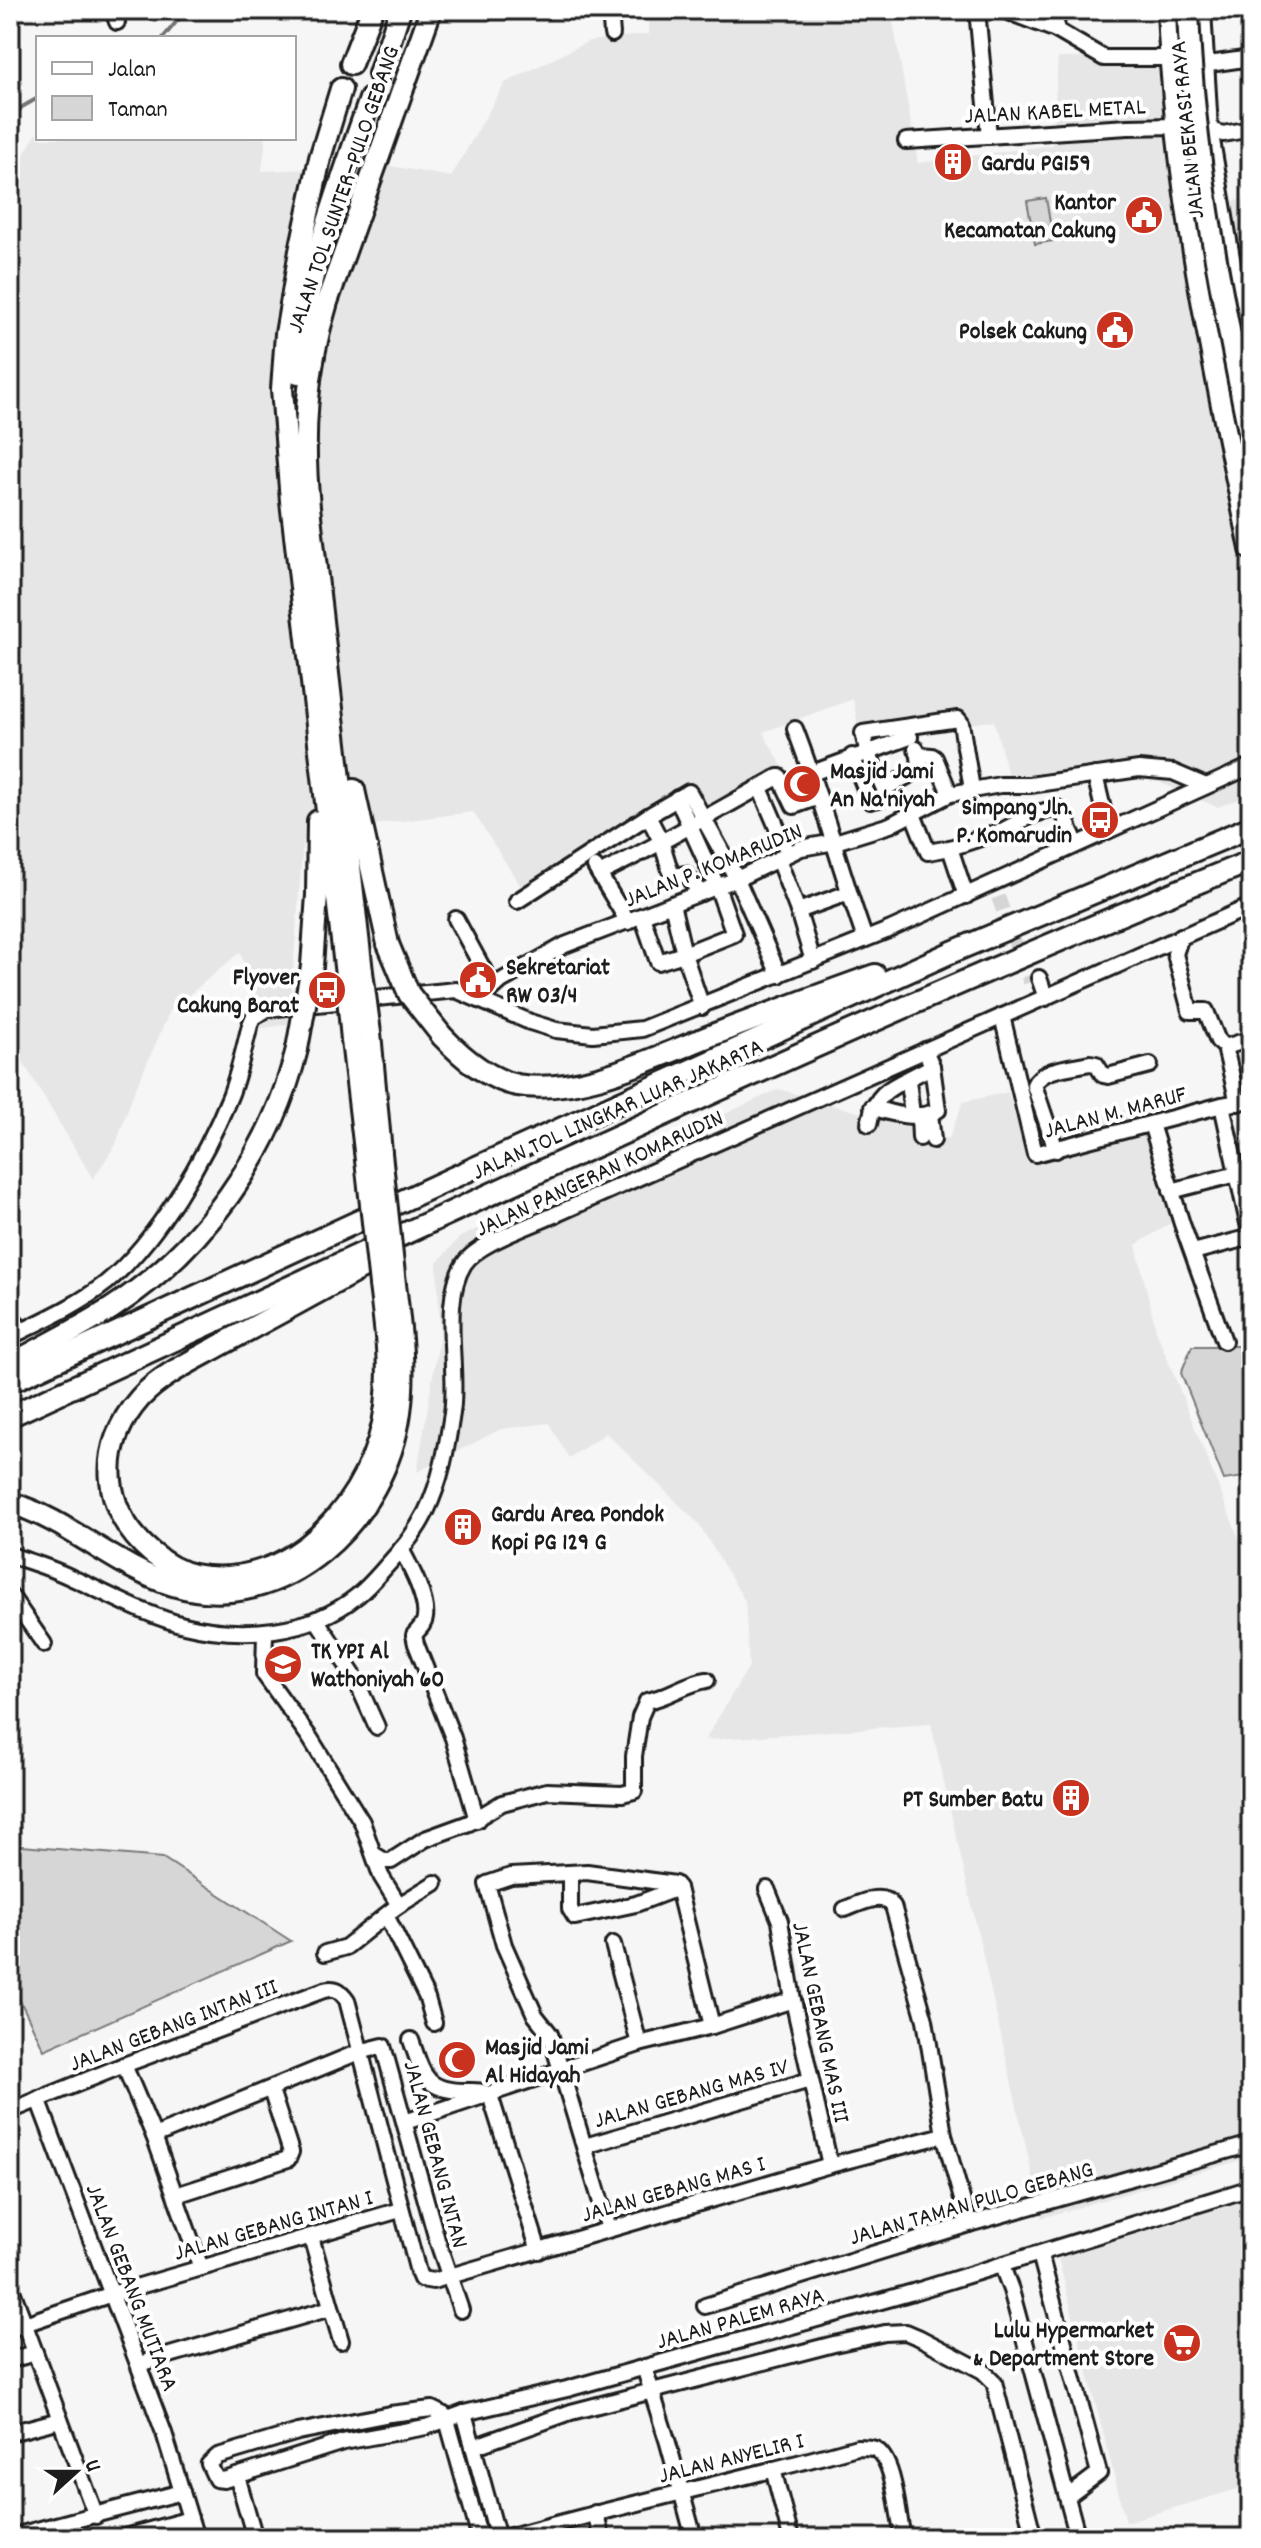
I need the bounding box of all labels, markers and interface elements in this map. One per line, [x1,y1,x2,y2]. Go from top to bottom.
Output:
legend [36,36,296,140]
street label: JALAN BEKASI RAYA [1163,39,1215,220]
street label: JALAN TOL SUNTER–PULO GEBANG [280,42,410,338]
text: Jalan [108,54,156,88]
street label: JALAN KABEL METAL [964,91,1147,135]
text: Taman [108,94,168,128]
building icon: Gardu PG159 [932,141,974,183]
place label: Gardu PG159 [981,148,1091,182]
place label: Kantor Kecamatan Cakung [944,187,1117,249]
public building icon: Kantor Kecamatan Cakung [1123,194,1165,236]
public building icon: Polsek Cakung [1094,309,1136,351]
place label: Polsek Cakung [959,316,1087,350]
place label: Masjid Jami An Na'niyah [830,756,935,818]
mosque icon: Masjid Jami An Na'niyah [781,763,823,805]
place label: Simpang Jln. P. Komarudin [956,792,1072,854]
bus stop icon: Simpang Jln. P. Komarudin [1079,799,1121,841]
street label: JALAN P. KOMARUDIN [620,816,808,918]
place label: Sekretariat RW 03/4 [506,952,610,1014]
public building icon: Sekretariat RW 03/4 [457,959,499,1001]
place label: Flyover Cakung Barat [177,962,300,1024]
bus stop icon: Flyover Cakung Barat [306,969,348,1011]
street label: JALAN TOL LINGKAR LUAR JAKARTA [467,1031,769,1190]
street label: JALAN M. MARUF [1040,1078,1191,1149]
street label: JALAN PANGERAN KOMARUDIN [471,1102,730,1247]
place label: Gardu Area Pondok Kopi PG 129 G [491,1499,664,1561]
building icon: Gardu Area Pondok Kopi PG 129 G [442,1506,484,1548]
place label: TK YPI Al Wathoniyah 60 [311,1636,444,1698]
school or university icon: TK YPI Al Wathoniyah 60 [262,1643,304,1685]
building icon: PT Sumber Batu [1050,1777,1092,1819]
place label: PT Sumber Batu [902,1784,1043,1818]
street label: JALAN GEBANG MAS III [781,1919,857,2127]
street label: JALAN GEBANG INTAN III [65,1971,284,2082]
place label: Masjid Jami Al Hidayah [485,2032,589,2094]
mosque icon: Masjid Jami Al Hidayah [436,2039,478,2081]
street label: JALAN GEBANG MAS IV [590,2051,794,2139]
street label: JALAN GEBANG INTAN [393,2057,475,2252]
street label: JALAN GEBANG MAS I [578,2148,770,2233]
street label: JALAN TAMAN PULO GEBANG [846,2154,1098,2256]
street label: JALAN GEBANG MUTIARA [75,2179,185,2397]
street label: JALAN GEBANG INTAN I [170,2182,378,2272]
street label: JALAN PALEM RAYA [653,2280,829,2360]
place label: Lulu Hypermarket & Department Store [973,2315,1154,2377]
supermarket icon: Lulu Hypermarket & Department Store [1161,2322,1203,2364]
street label: JALAN ANYELIR I [656,2425,808,2494]
north arrow [36,2432,116,2512]
text: U [75,2456,108,2477]

